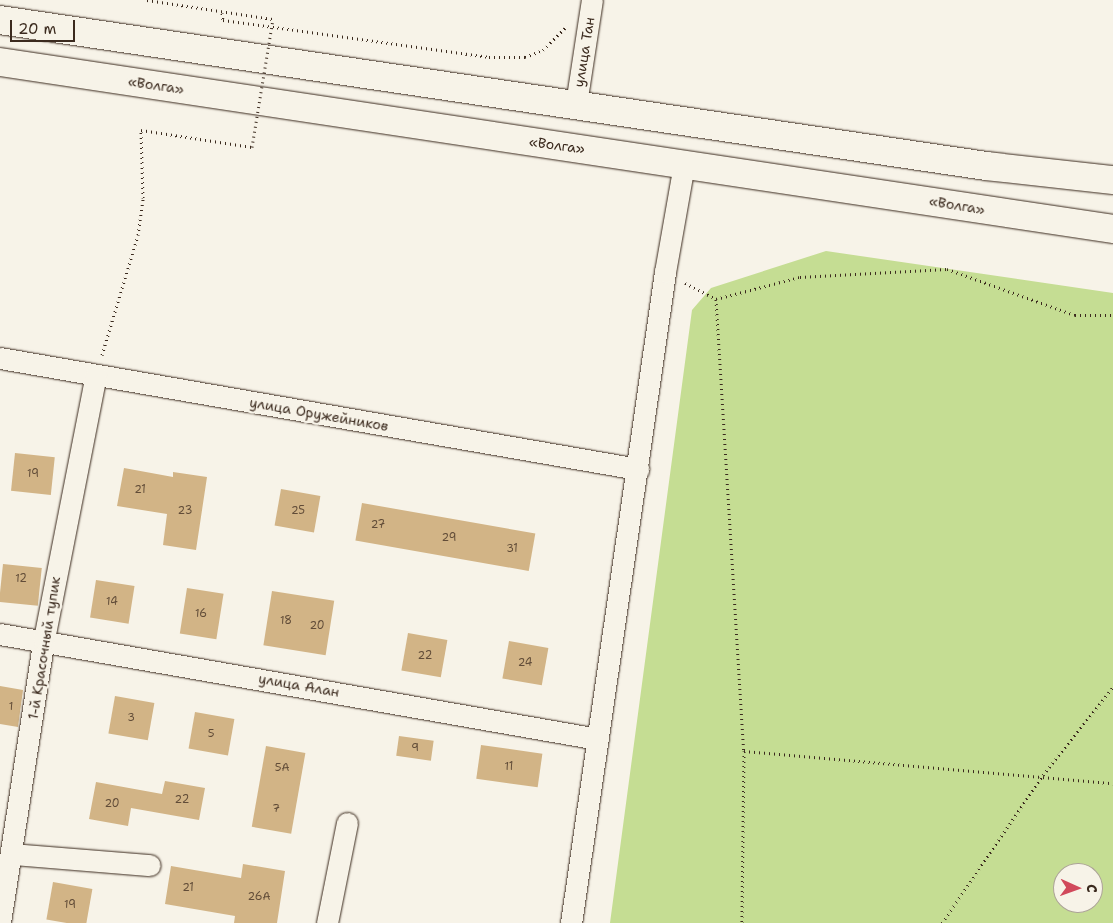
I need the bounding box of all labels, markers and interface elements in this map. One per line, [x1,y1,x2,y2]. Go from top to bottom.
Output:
scale bar [12,10,78,42]
street label: улица Тан [570,16,598,88]
text: 20 m [18,19,57,39]
street label: «Волга» [127,73,185,97]
street label: «Волга» [528,133,586,157]
street label: «Волга» [928,192,986,218]
street label: улица Оружейников [248,394,390,434]
house number: 19 [27,467,39,481]
house number: 21 [134,483,146,497]
house number: 23 [178,504,192,518]
house number: 25 [291,504,305,518]
house number: 27 [371,518,385,532]
house number: 29 [442,531,456,545]
house number: 31 [506,542,518,556]
house number: 12 [15,572,27,586]
street label: 1-й Красочный тупик [24,575,64,721]
house number: 14 [106,595,118,609]
house number: 16 [195,607,207,621]
house number: 18 [280,614,292,628]
house number: 20 [309,619,325,633]
house number: 22 [418,649,432,663]
house number: 24 [518,656,532,670]
street label: улица Алан [257,670,341,700]
house number: 1 [9,700,13,714]
house number: 3 [127,711,135,725]
house number: 5 [208,727,214,741]
house number: 9 [411,741,419,755]
house number: 11 [505,760,513,774]
house number: 5А [275,761,289,775]
house number: 22 [175,793,189,807]
house number: 20 [104,797,120,811]
house number: 7 [272,802,280,816]
north arrow [1053,863,1103,913]
house number: 21 [182,881,194,895]
text: С [1083,884,1101,893]
house number: 26А [248,890,270,904]
house number: 19 [64,898,76,912]

